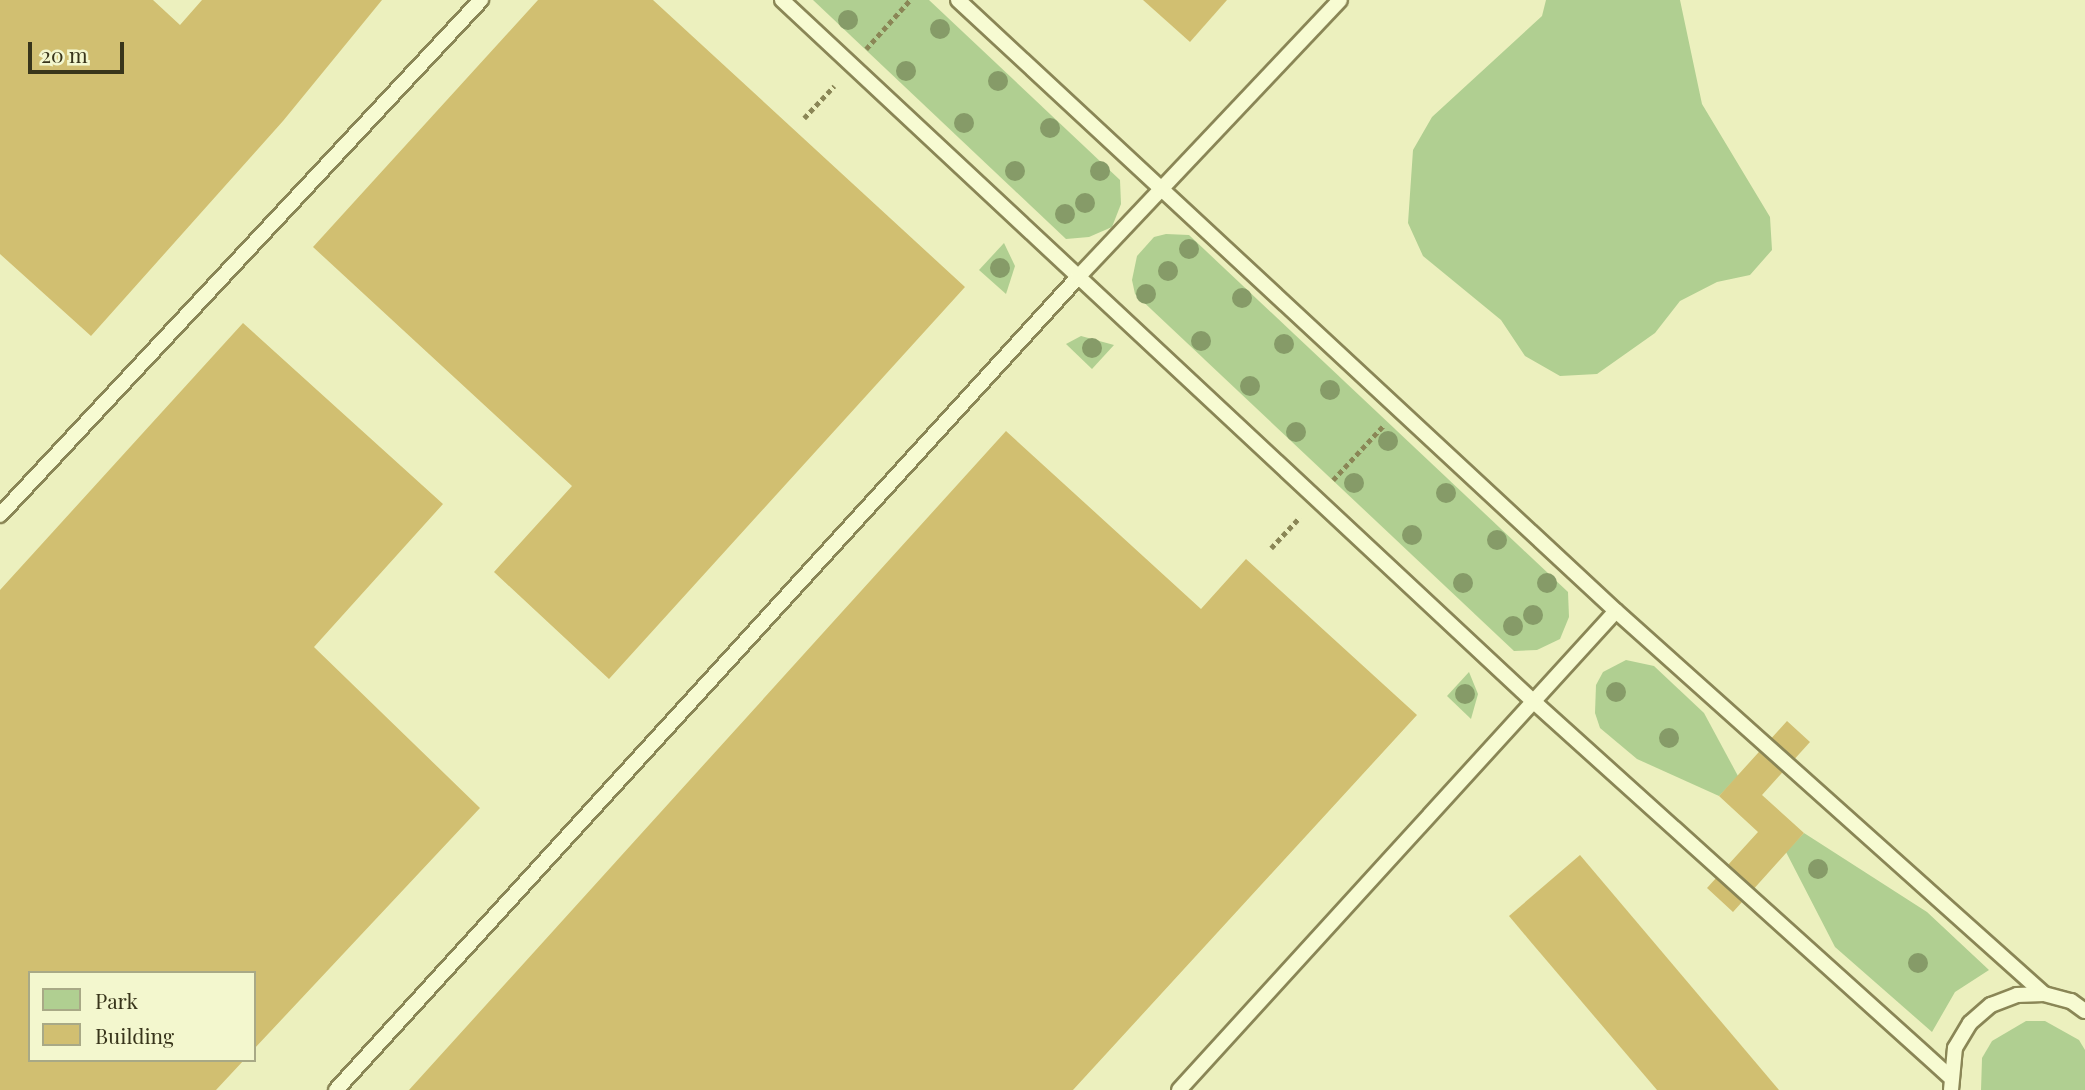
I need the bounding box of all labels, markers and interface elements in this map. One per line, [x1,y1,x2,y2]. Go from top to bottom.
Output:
scale bar [32,28,128,72]
text: 20 m [41,40,88,68]
legend [28,971,256,1062]
text: Park [95,986,138,1014]
text: Building [95,1021,174,1049]

